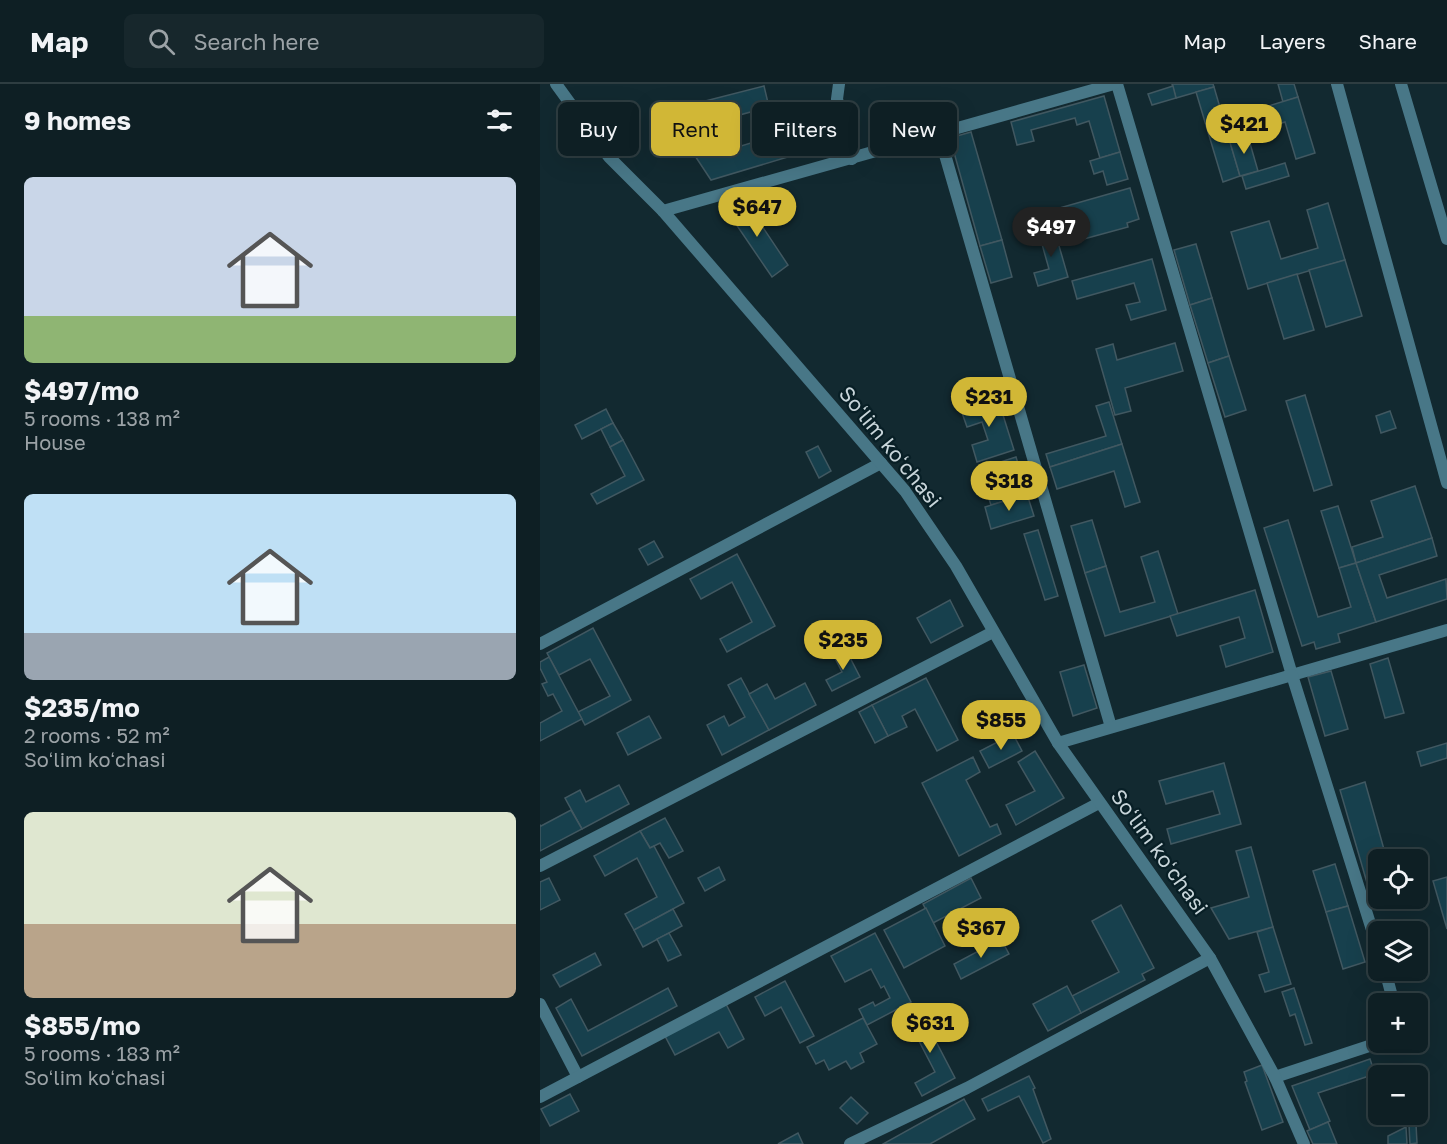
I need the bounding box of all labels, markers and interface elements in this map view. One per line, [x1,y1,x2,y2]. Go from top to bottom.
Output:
search box [124,14,544,68]
text: Map [30,25,88,58]
icon: search [145,25,178,58]
text: Search here [193,28,319,55]
text: Map [1183,28,1226,54]
text: Layers [1259,28,1326,54]
text: Share [1359,28,1417,54]
chip: Buy [558,102,639,156]
chip: Rent [651,102,740,156]
chip: Filters [752,102,858,156]
chip: New [870,102,957,156]
icon: filters [483,104,516,137]
pin: $421 [1208,104,1280,155]
text: 9 homes [24,105,131,136]
text: $421 [1220,111,1268,135]
pin: $647 [721,187,793,238]
text: $647 [732,194,782,218]
pin: $497 [1015,207,1087,258]
text: $497 [1026,214,1076,238]
icon: home [216,216,324,324]
text: $497/mo [24,375,139,406]
pin: $231 [953,377,1025,428]
street label: Soʻlim koʻchasi [834,380,948,512]
text: $231 [965,384,1013,408]
text: 5 rooms · 138 m² [24,406,180,430]
text: House [24,430,86,454]
pin: $318 [973,461,1045,512]
text: $318 [985,468,1033,492]
icon: home [216,533,324,641]
pin: $235 [807,620,879,671]
text: $235 [818,627,868,651]
text: $235/mo [24,692,140,723]
pin: $855 [965,700,1037,751]
text: $855 [976,707,1026,731]
text: 2 rooms · 52 m² [24,723,170,747]
text: Soʻlim koʻchasi [24,747,166,771]
street label: Soʻlim koʻchasi [1106,784,1214,919]
map controls [1368,849,1428,1125]
button: locate [1368,849,1428,909]
icon: home [216,851,324,959]
pin: $367 [945,908,1017,959]
text: $367 [956,915,1006,939]
button: layers [1368,921,1428,981]
button: + [1368,993,1428,1053]
pin: $631 [894,1003,966,1054]
text: $855/mo [24,1010,141,1041]
text: $631 [906,1010,954,1034]
text: 5 rooms · 183 m² [24,1041,180,1065]
text: Soʻlim koʻchasi [24,1065,166,1089]
button: − [1368,1065,1428,1125]

